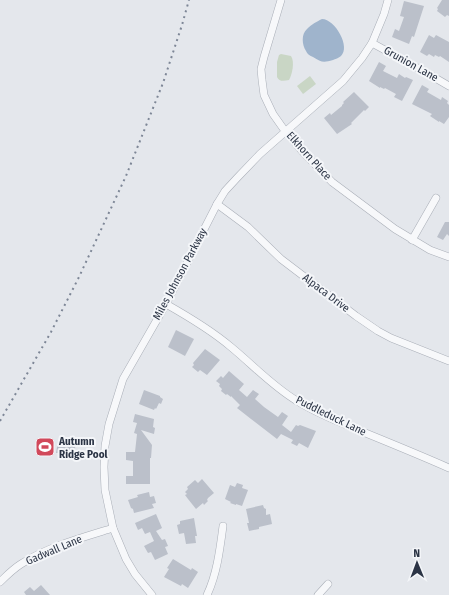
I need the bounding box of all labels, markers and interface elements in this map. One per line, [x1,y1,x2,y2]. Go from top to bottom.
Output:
street label: Grunion Lane [382,44,440,84]
street label: Elkhorn Place [284,129,334,183]
street label: Miles Johnson Parkway [150,226,210,322]
street label: Alpaca Drive [300,271,352,315]
street label: Puddleduck Lane [294,393,368,439]
place label: Autumn Ridge Pool [58,435,109,461]
sports icon: Autumn Ridge Pool [34,436,56,458]
street label: Gadwall Lane [24,532,84,568]
north arrow [397,543,437,583]
text: N [413,547,420,560]

